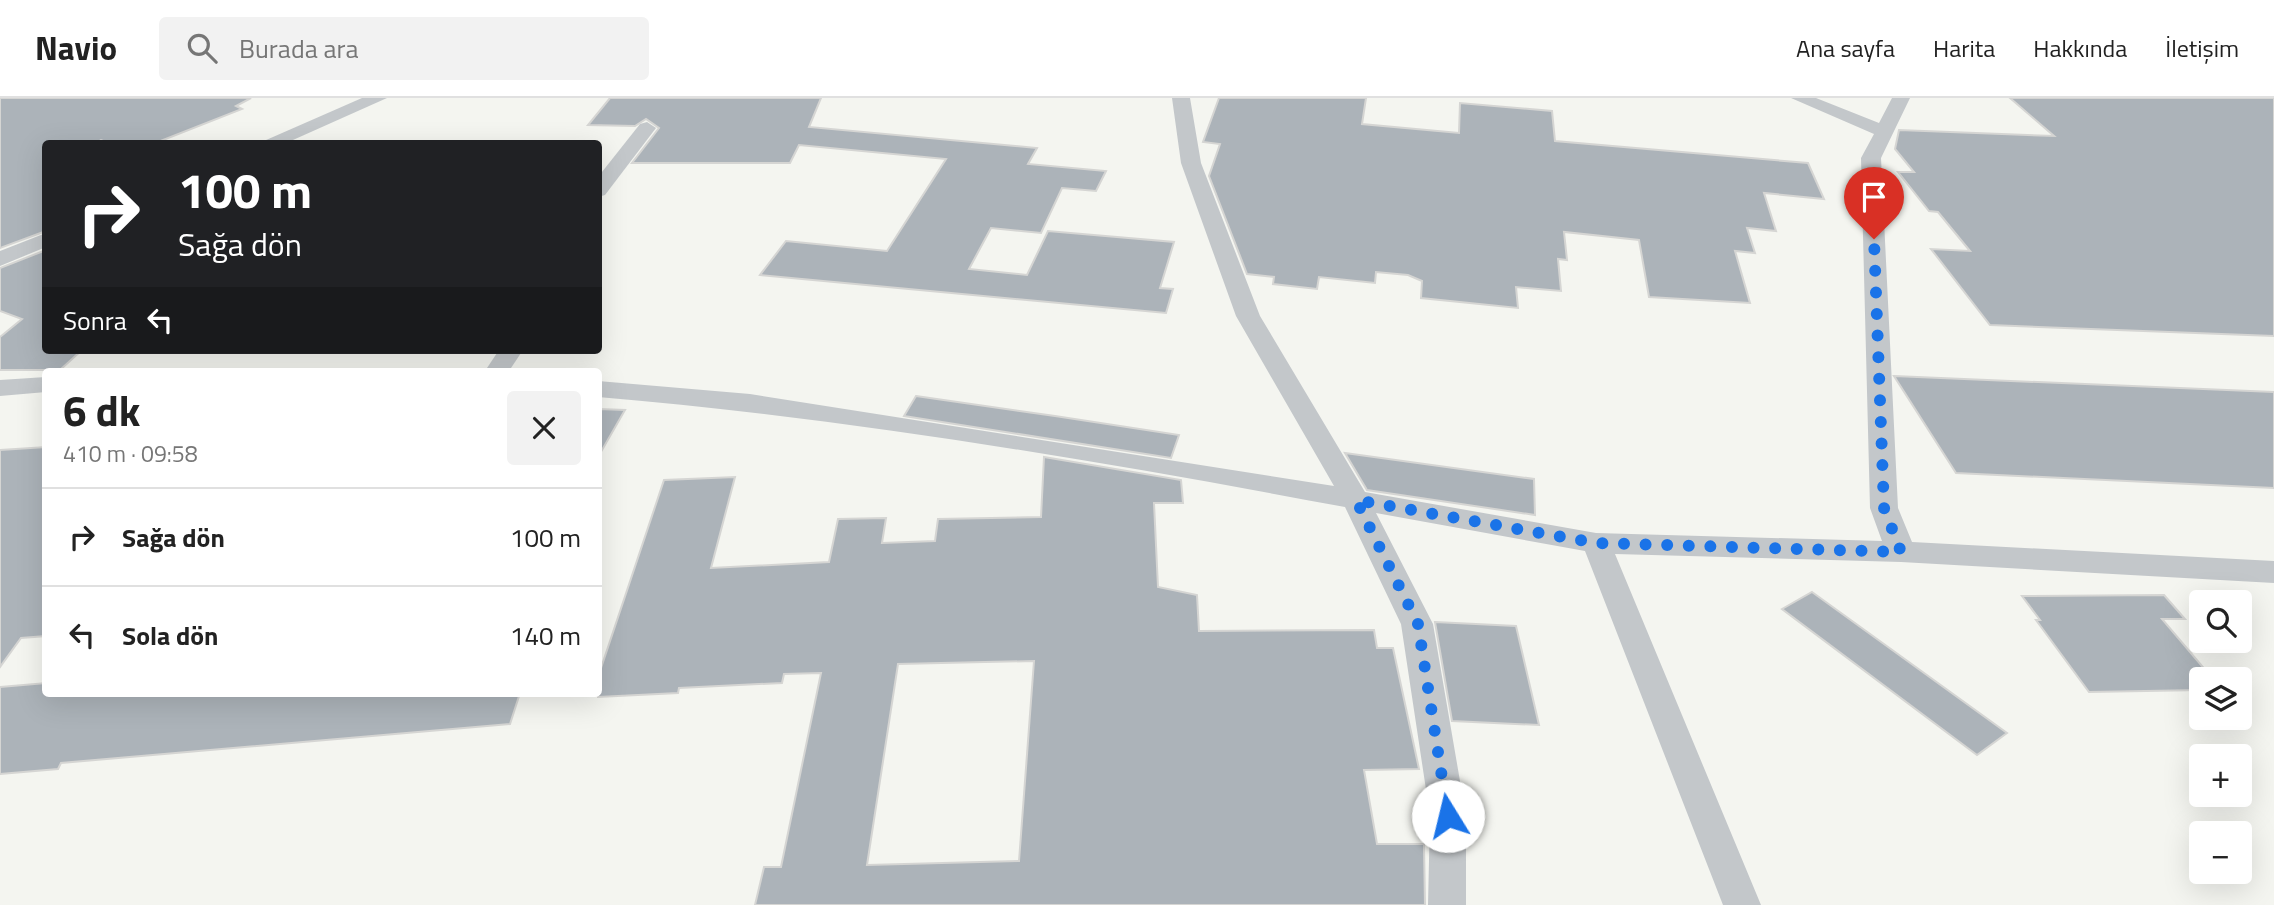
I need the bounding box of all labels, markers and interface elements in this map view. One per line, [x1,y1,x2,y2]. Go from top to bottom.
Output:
search box [159,17,649,80]
text: Navio [35,23,117,73]
icon: search [183,29,221,67]
text: Burada ara [239,29,358,68]
text: Ana sayfa [1796,30,1895,66]
text: Harita [1933,30,1995,66]
text: Hakkında [2033,30,2127,66]
text: İletişim [2165,30,2239,66]
text: 100 m [178,152,312,227]
pin [1844,167,1904,239]
icon: right [63,168,154,259]
icon: arrive [1855,178,1893,216]
text: Sağa dön [178,220,302,268]
text: Sonra [63,301,127,340]
icon: left [141,301,179,339]
text: 6 dk [63,378,140,442]
button: close [507,391,581,465]
text: 410 m · 09:58 [63,436,198,471]
icon: right [63,518,101,556]
text: Sağa dön [122,518,225,557]
text: 100 m [510,518,581,557]
map controls [2189,590,2252,884]
button: search [2189,590,2252,653]
icon: left [63,616,101,654]
text: Sola dön [122,616,219,655]
text: 140 m [510,616,581,655]
button: layers [2189,667,2252,730]
button: + [2189,744,2252,807]
position arrow [1411,779,1485,853]
button: − [2189,821,2252,884]

